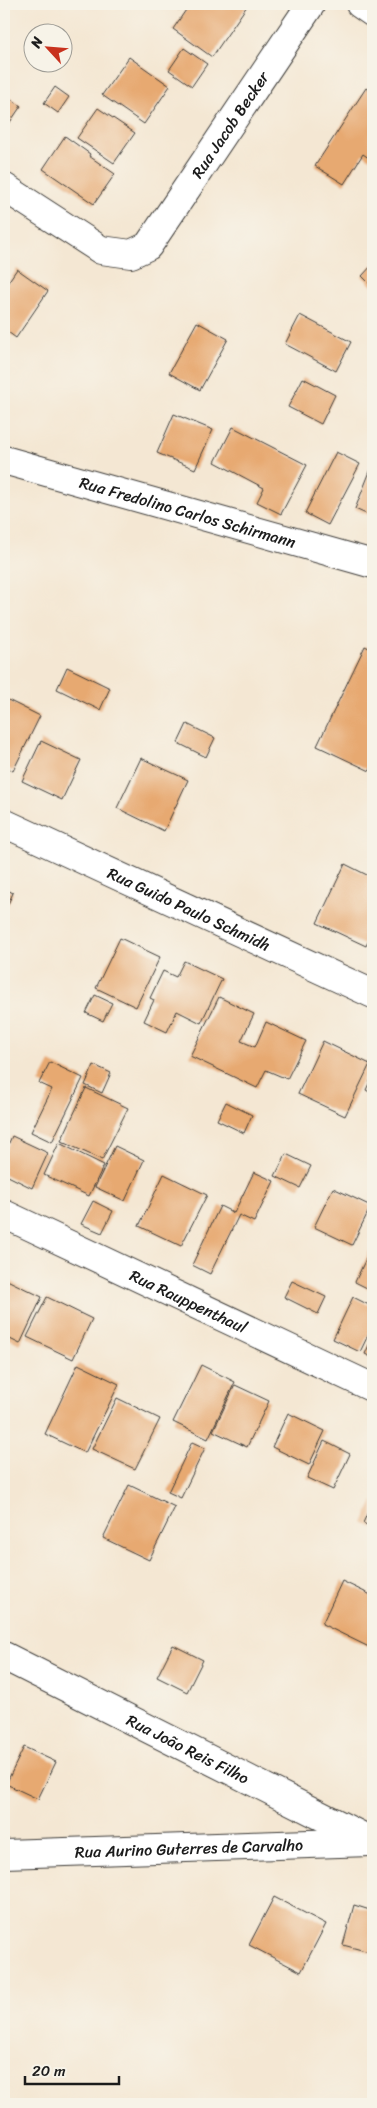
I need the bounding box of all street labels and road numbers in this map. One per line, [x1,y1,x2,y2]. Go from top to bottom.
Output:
street label: Rua Jacob Becker [183,64,277,184]
street label: Rua Fredolino Carlos Schirmann [76,468,300,556]
street label: Rua Guido Paulo Schmidh [103,858,275,959]
street label: Rua Rauppenthaul [125,1261,253,1341]
street label: Rua João Reis Filho [121,1706,254,1792]
street label: Rua Aurino Guterres de Carvalho [74,1830,303,1866]

